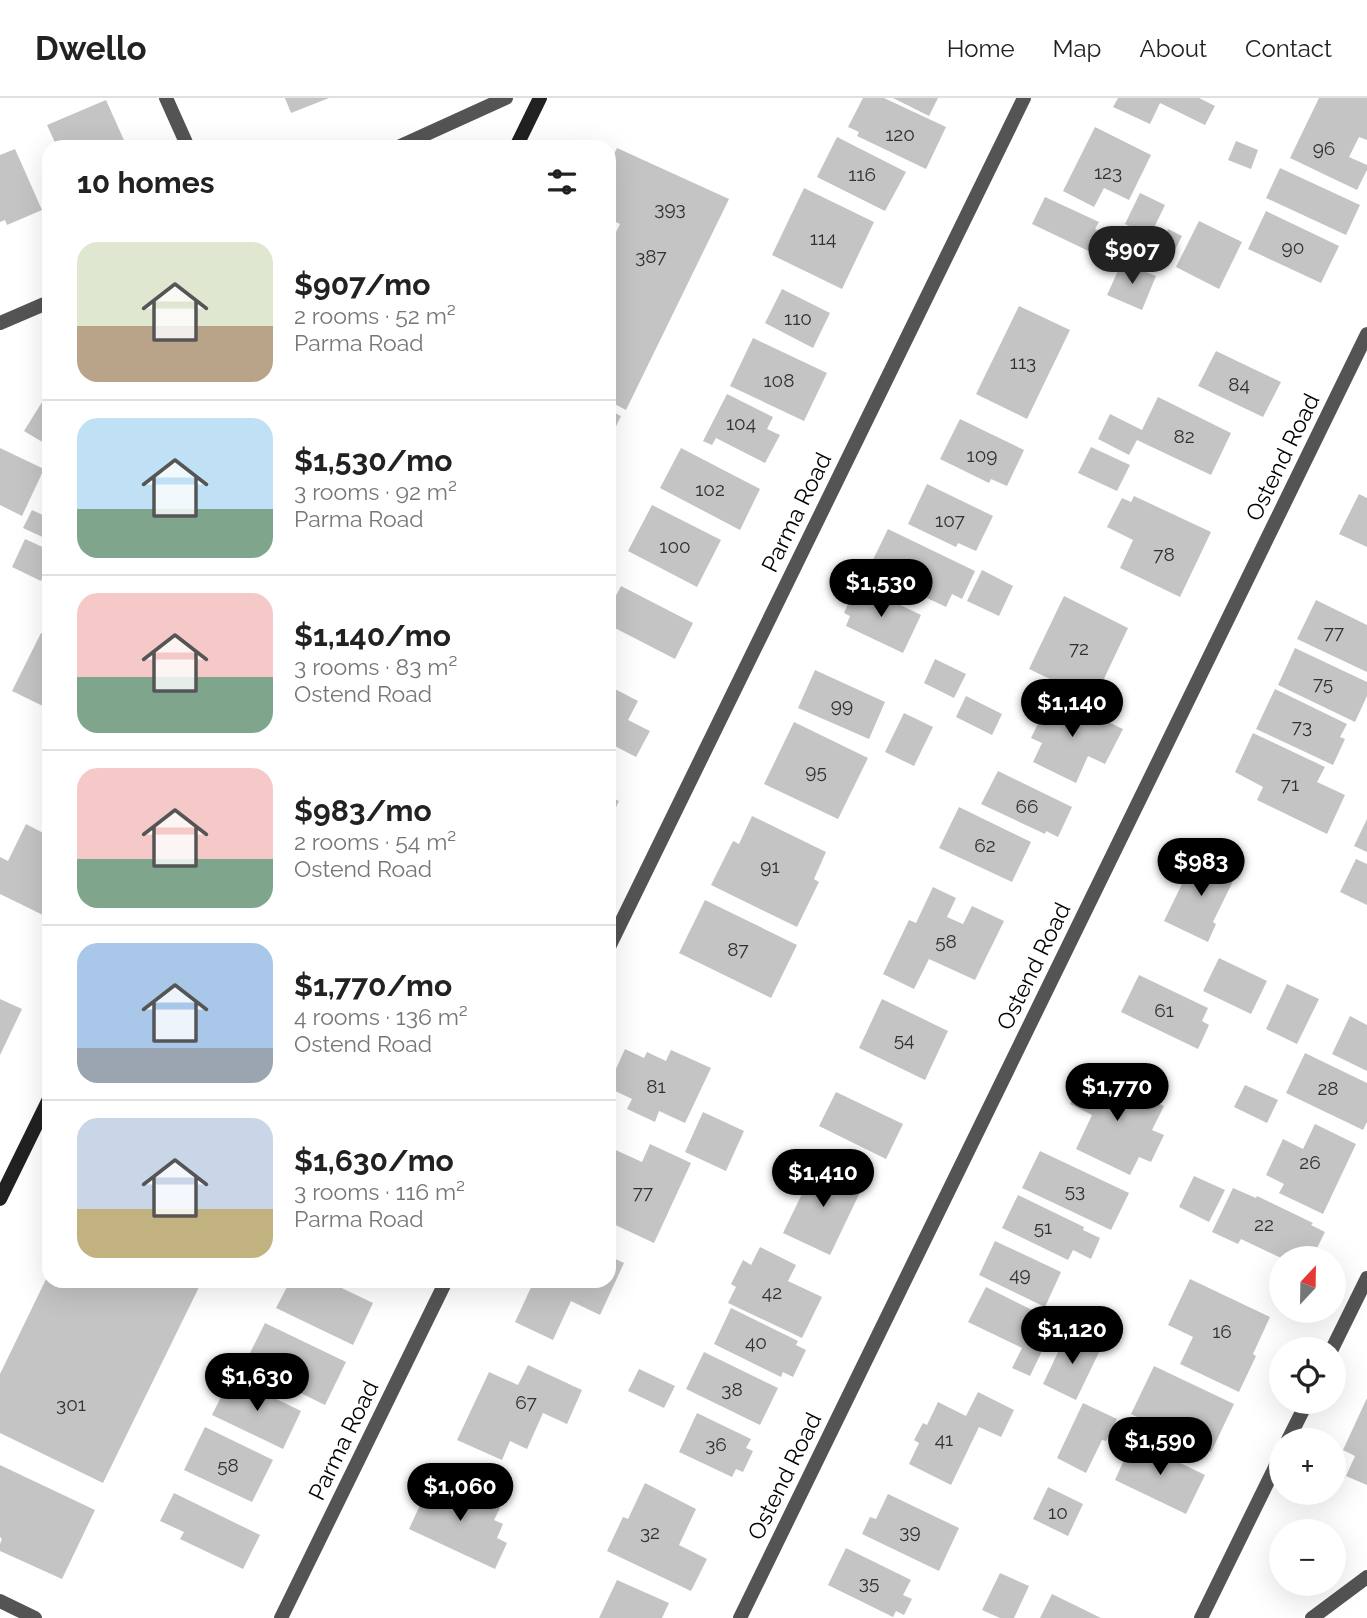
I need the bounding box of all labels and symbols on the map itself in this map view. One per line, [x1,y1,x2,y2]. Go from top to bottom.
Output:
house number: 120 [885,123,915,145]
house number: 96 [1313,137,1335,159]
house number: 123 [1094,161,1122,183]
house number: 116 [848,163,876,185]
house number: 393 [654,197,686,219]
pin: $907 [1091,226,1173,286]
house number: 114 [810,227,836,249]
house number: 90 [1282,236,1304,258]
house number: 387 [635,245,667,267]
house number: 110 [784,307,812,329]
house number: 113 [1010,351,1036,373]
house number: 108 [763,369,795,391]
house number: 84 [1228,373,1250,395]
street label: Ostend Road [1240,389,1324,525]
house number: 104 [726,412,756,434]
house number: 82 [1173,425,1195,447]
house number: 109 [967,444,997,466]
street label: Parma Road [755,448,837,576]
house number: 102 [695,478,725,500]
house number: 107 [935,509,965,531]
house number: 100 [659,535,691,557]
house number: 78 [1153,543,1175,565]
pin: $1,530 [824,560,938,619]
house number: 77 [1324,621,1344,643]
house number: 72 [1069,637,1089,659]
house number: 75 [1313,672,1333,694]
pin: $1,140 [1015,680,1129,739]
house number: 99 [831,694,853,716]
house number: 73 [1292,715,1312,737]
house number: 95 [805,760,827,782]
house number: 71 [1281,773,1299,795]
house number: 66 [1016,795,1038,817]
house number: 62 [974,834,996,856]
pin: $983 [1160,838,1242,898]
house number: 91 [760,855,780,877]
street label: Ostend Road [991,898,1075,1034]
house number: 58 [935,930,957,952]
house number: 87 [727,938,749,960]
house number: 61 [1154,999,1174,1021]
house number: 54 [894,1028,914,1050]
pin: $1,770 [1060,1063,1174,1123]
house number: 81 [646,1075,666,1097]
house number: 28 [1317,1077,1339,1099]
pin: $1,410 [766,1150,880,1209]
house number: 26 [1299,1151,1321,1173]
house number: 53 [1065,1179,1085,1201]
house number: 77 [633,1181,653,1203]
house number: 22 [1254,1213,1274,1235]
house number: 51 [1034,1216,1052,1238]
north arrow [1269,1246,1346,1323]
house number: 49 [1009,1263,1031,1285]
house number: 42 [762,1281,782,1303]
pin: $1,120 [1015,1306,1129,1366]
house number: 16 [1212,1320,1232,1342]
house number: 40 [745,1331,767,1353]
pin: $1,630 [200,1354,314,1413]
street label: Parma Road [302,1376,384,1504]
house number: 38 [721,1378,743,1400]
house number: 67 [515,1391,537,1413]
house number: 301 [56,1393,86,1415]
street label: Ostend Road [742,1408,826,1544]
pin: $1,590 [1103,1418,1217,1477]
house number: 41 [935,1428,953,1450]
house number: 36 [705,1433,727,1455]
house number: 58 [217,1454,239,1476]
pin: $1,060 [403,1464,517,1523]
house number: 10 [1048,1501,1068,1523]
house number: 39 [899,1520,921,1542]
house number: 32 [640,1521,660,1543]
house number: 35 [859,1571,879,1593]

